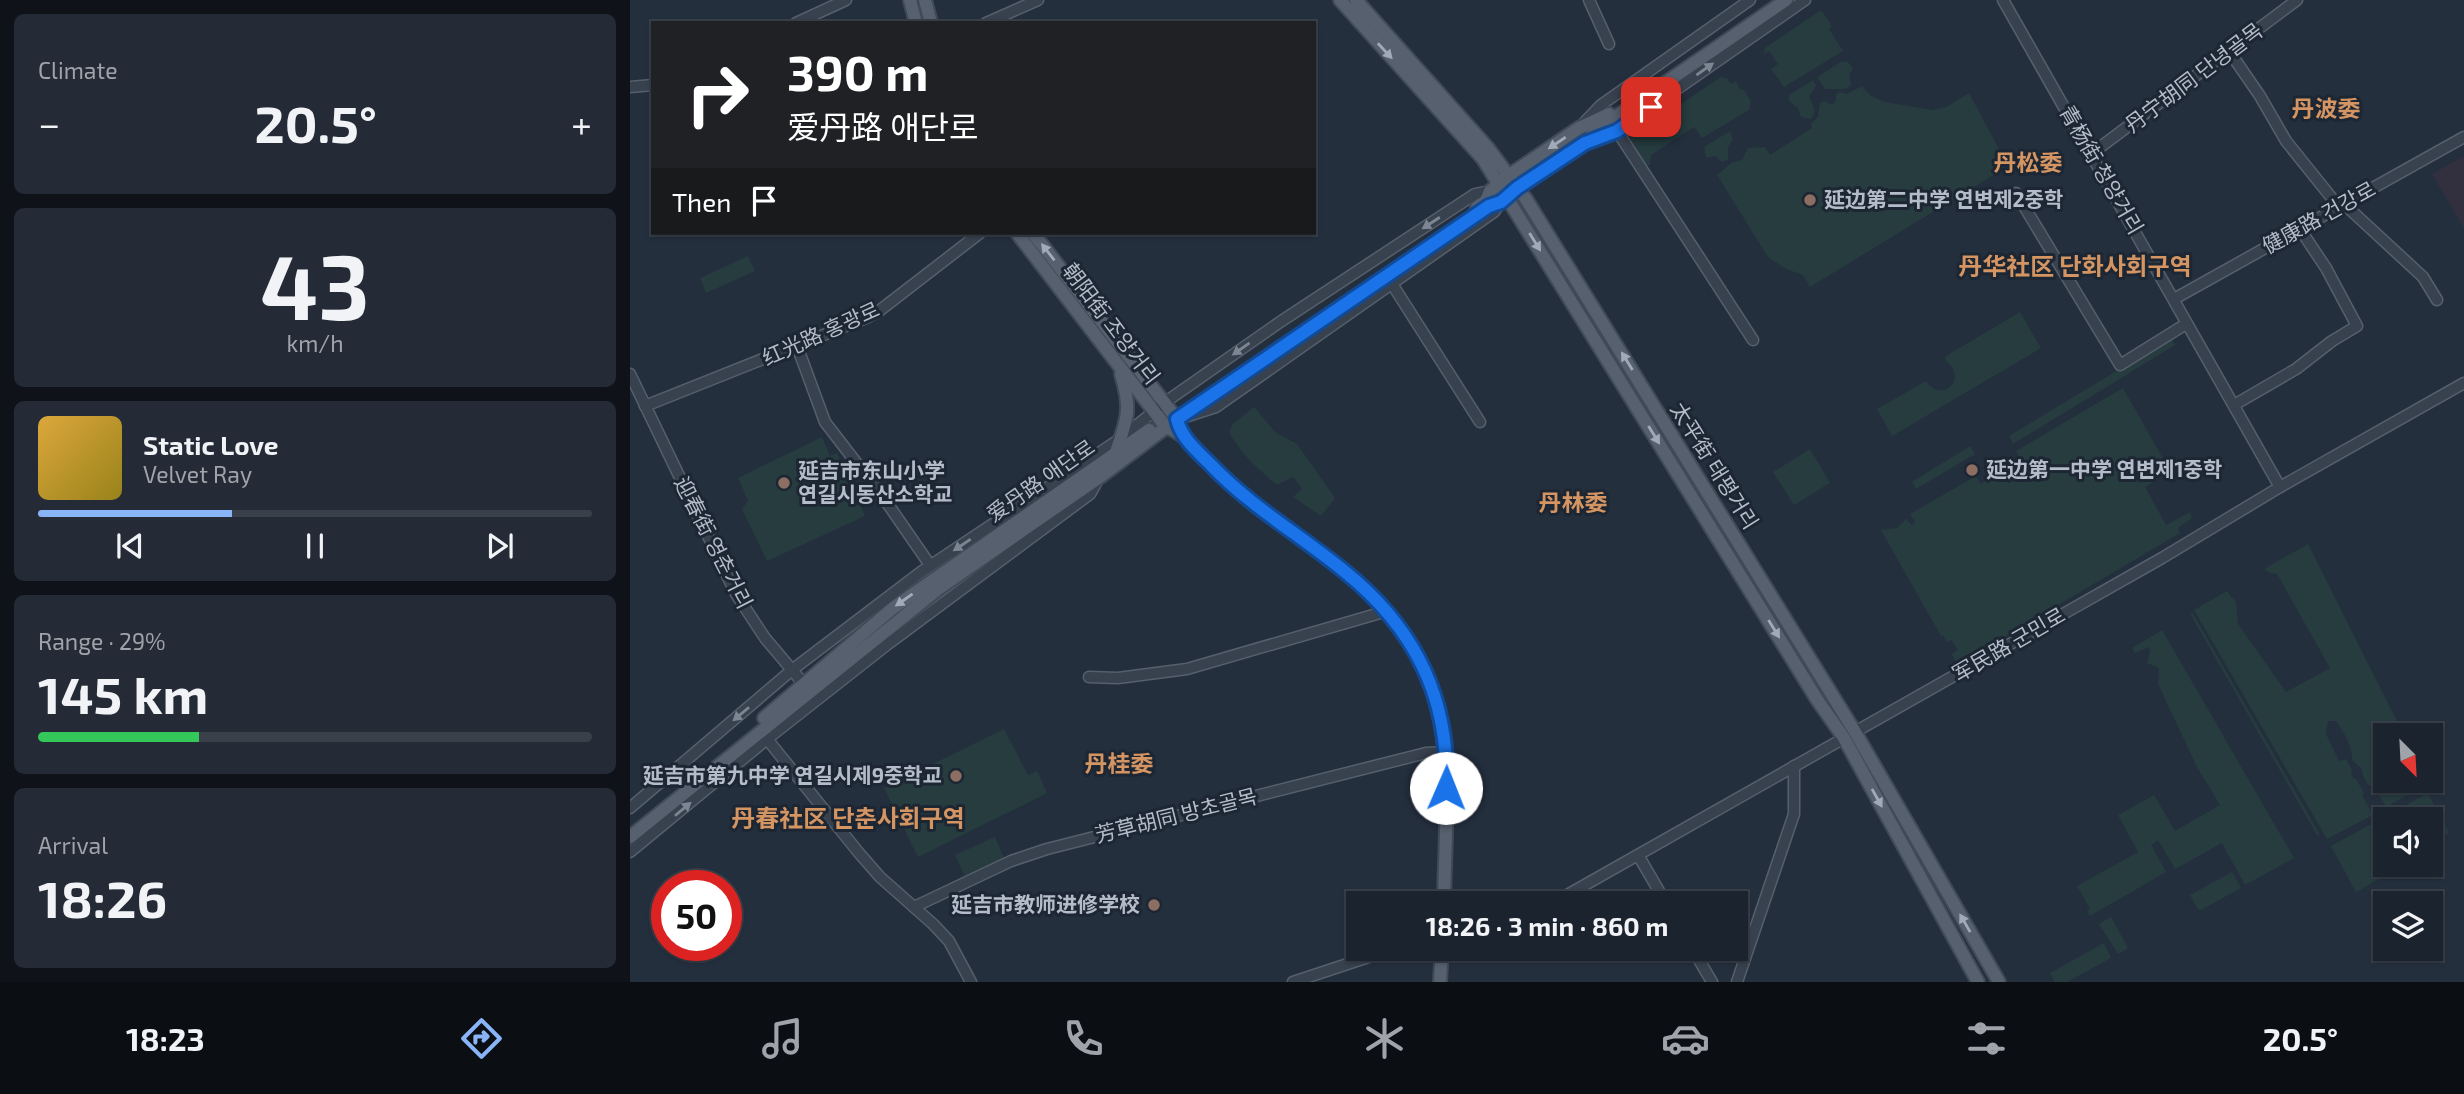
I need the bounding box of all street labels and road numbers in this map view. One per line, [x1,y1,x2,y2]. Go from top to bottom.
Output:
street label: 丹宁胡同 단녕골목 [2119,17,2267,137]
street label: 青杨街 청양거리 [2055,100,2149,238]
street label: 健康路 건강로 [2257,175,2379,258]
street label: 朝阳街 조양거리 [1059,258,1166,389]
street label: 红光路 홍광로 [758,296,883,370]
street label: 太平街 태평거리 [1666,397,1764,533]
street label: 爱丹路 애단로 [982,433,1099,526]
street label: 迎春街 영춘거리 [670,472,758,613]
street label: 军民路 군민로 [1948,601,2069,686]
street label: 芳草胡同 방초골목 [1092,782,1259,847]

